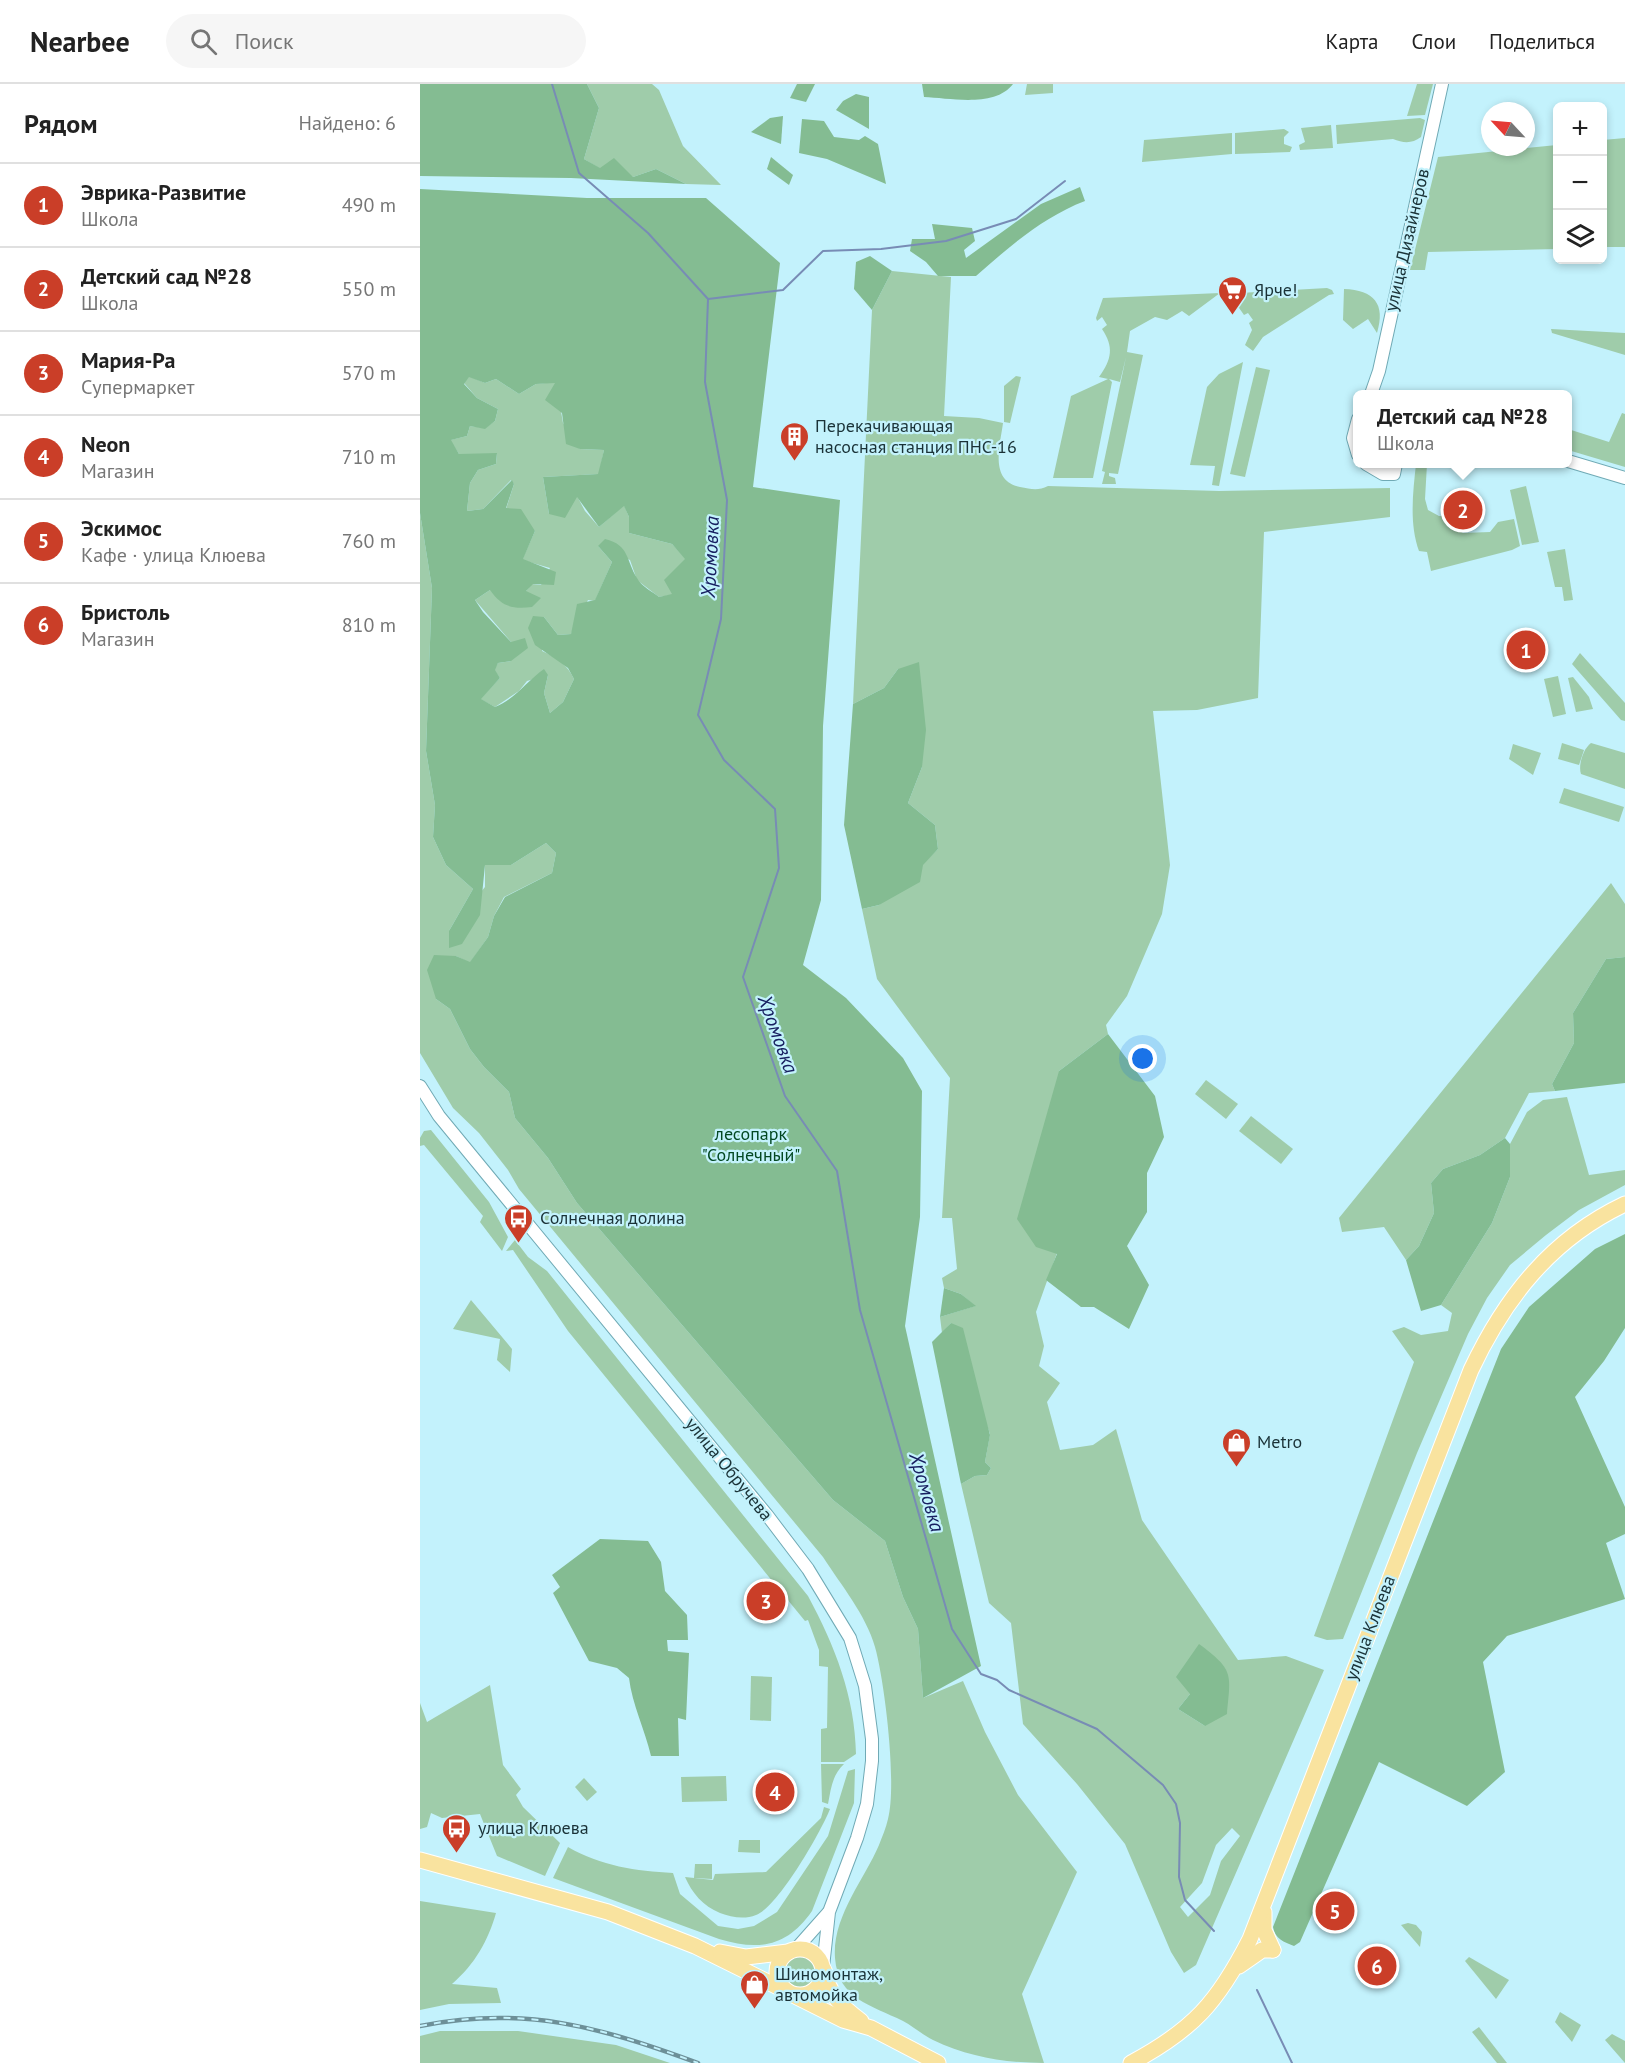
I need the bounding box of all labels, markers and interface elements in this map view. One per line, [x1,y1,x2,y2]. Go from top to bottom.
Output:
search box [166,14,586,68]
text: Nearbee [30,23,130,60]
icon: search [187,25,220,58]
text: Поиск [235,27,293,55]
text: Карта [1325,28,1378,55]
text: Слои [1411,28,1456,55]
text: Поделиться [1489,28,1595,55]
north arrow [1481,102,1535,156]
map controls [1553,102,1607,264]
button: + [1553,102,1607,156]
text: Рядом [24,107,98,140]
text: Найдено: 6 [299,110,396,136]
button: − [1553,156,1607,210]
street label: улица Дизайнеров [1379,166,1434,314]
text: Эврика-Развитие [81,178,246,206]
text: 1 [38,192,49,218]
text: 490 m [342,192,396,218]
text: Школа [81,206,138,232]
button: layers [1553,210,1607,264]
text: Детский сад №28 [81,262,252,290]
supermarket icon: Ярче! [1217,274,1249,316]
text: 2 [38,276,49,302]
text: 550 m [342,276,396,302]
place label: Ярче! [1254,278,1297,301]
text: Школа [81,290,138,316]
text: Мария-Ра [81,346,175,374]
text: 3 [38,360,49,386]
text: 570 m [342,360,396,386]
text: Супермаркет [81,374,194,400]
popup [1353,390,1572,468]
text: Детский сад №28 [1377,402,1548,430]
place label: Перекачивающая насосная станция ПНС-16 [815,414,1017,458]
building icon: Перекачивающая насосная станция ПНС-16 [778,420,810,462]
text: Neon [81,430,130,458]
text: Школа [1377,430,1435,456]
text: 4 [38,444,49,470]
text: 710 m [342,444,396,470]
text: Магазин [81,458,155,484]
pin: 2 [1444,488,1482,532]
text: Эскимос [81,514,162,542]
water label: Хромовка [695,515,725,599]
text: 5 [38,528,49,554]
text: 760 m [342,528,396,554]
text: Кафе · улица Клюева [81,542,266,568]
text: Бристоль [81,598,170,626]
text: 6 [38,612,49,638]
text: 810 m [342,612,396,638]
text: Магазин [81,626,155,652]
pin: 1 [1506,628,1546,672]
water label: Хромовка [751,990,804,1077]
your location [1128,1044,1157,1073]
park label: лесопарк "Солнечный" [702,1122,800,1166]
bus stop icon: Солнечная долина [503,1202,535,1244]
place label: Солнечная долина [540,1206,685,1229]
street label: улица Обручева [681,1412,778,1525]
shop icon: Metro [1220,1426,1252,1468]
place label: Metro [1257,1430,1302,1453]
water label: Хромовка [903,1448,951,1535]
street label: улица Клюева [1339,1572,1400,1684]
pin: 3 [746,1578,786,1624]
pin: 4 [756,1770,794,1814]
bus stop icon: улица Клюева [441,1812,473,1854]
place label: улица Клюева [478,1816,589,1839]
pin: 5 [1316,1888,1354,1934]
pin: 6 [1358,1944,1396,1988]
place label: Шиномонтаж, автомойка [775,1962,883,2006]
shop icon: Шиномонтаж, автомойка [738,1968,770,2010]

